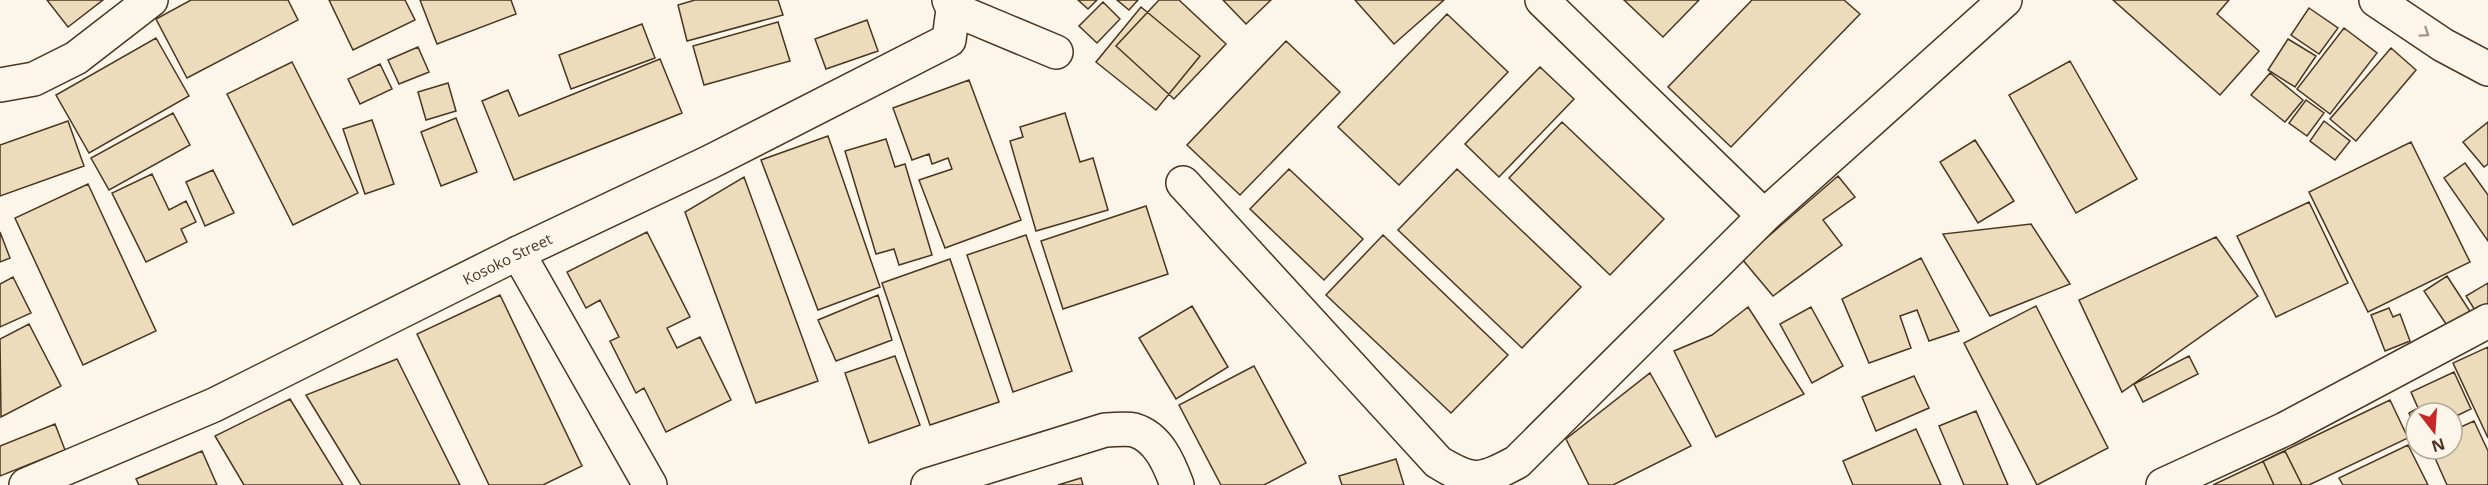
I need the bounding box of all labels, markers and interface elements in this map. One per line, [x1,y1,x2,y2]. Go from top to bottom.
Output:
one-way arrow [2418,26,2429,37]
street label: Kosoko Street [459,228,555,289]
north arrow [2404,401,2464,461]
text: N [2429,433,2448,458]

